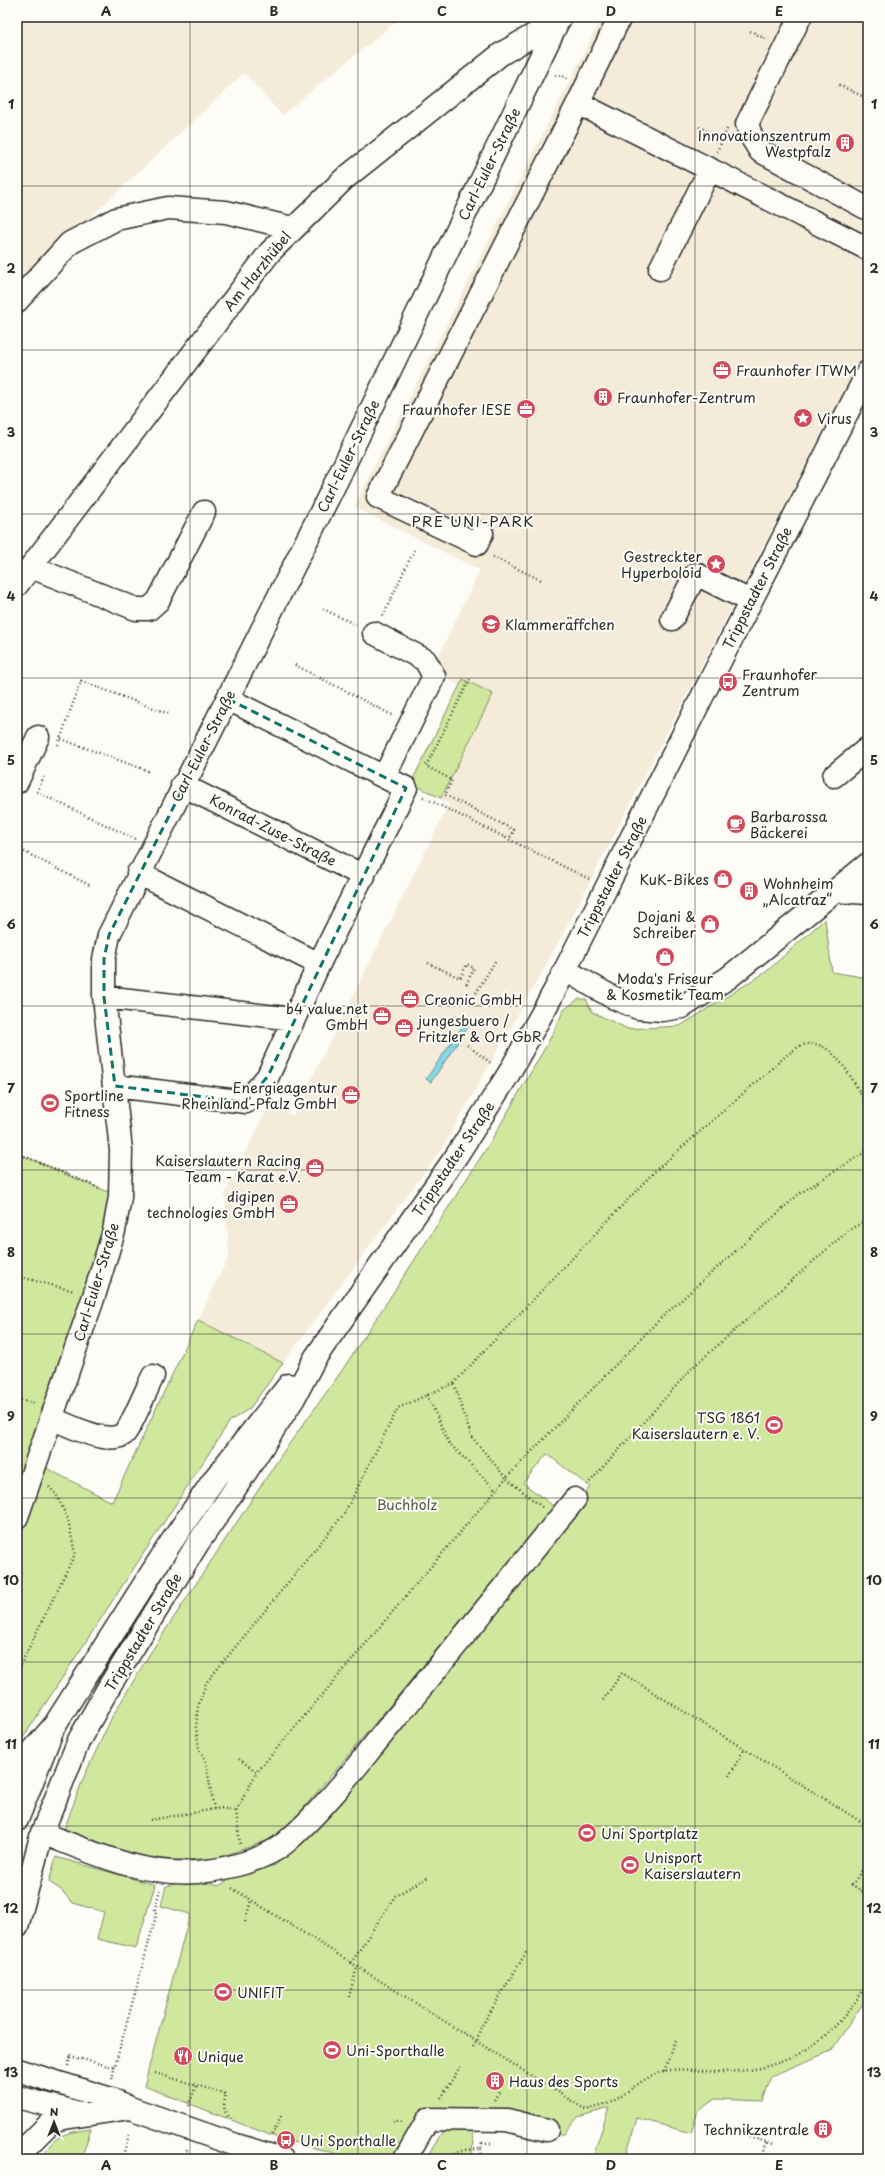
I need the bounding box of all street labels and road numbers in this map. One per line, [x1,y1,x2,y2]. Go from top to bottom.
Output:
street label: Carl-Euler-Straße [453,104,525,224]
street label: Am Harzhübel [218,227,296,315]
street label: Carl-Euler-Straße [312,396,384,516]
street label: Trippstadter Straße [717,523,797,653]
street label: Carl-Euler-Straße [166,686,240,806]
street label: Konrad-Zuse-Straße [206,789,340,871]
street label: Trippstadter Straße [572,812,652,942]
street label: Trippstadter Straße [407,1097,499,1221]
street label: Carl-Euler-Straße [68,1220,124,1344]
street label: Trippstadter Straße [99,1569,187,1695]

